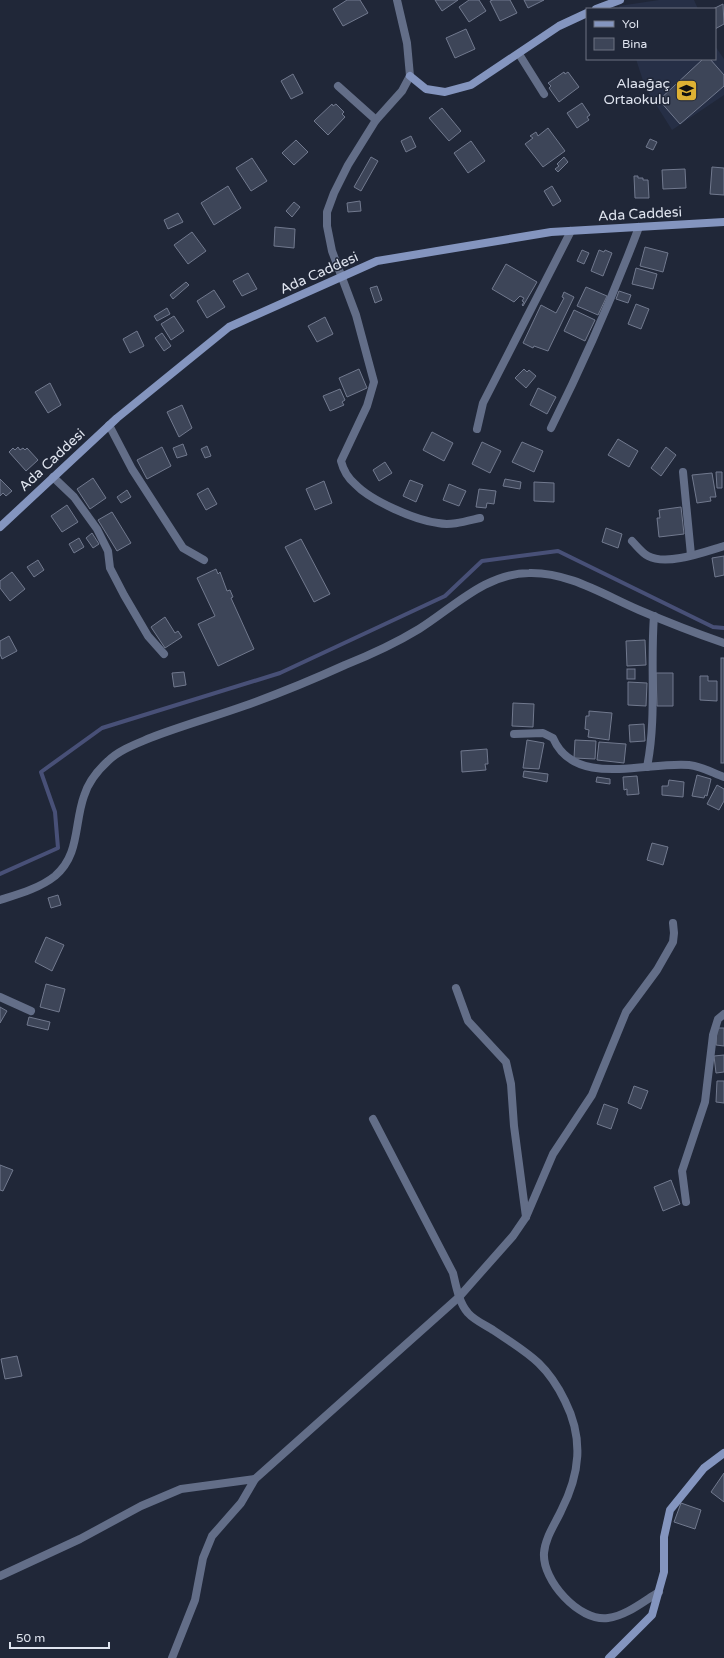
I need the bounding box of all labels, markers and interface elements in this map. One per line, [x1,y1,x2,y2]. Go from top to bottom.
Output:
legend [586,8,716,60]
text: Yol [622,17,639,31]
text: Bina [622,37,647,51]
place label: Alaağaç Ortaokulu [604,75,670,108]
school or university icon: Alaağaç Ortaokulu [673,78,699,104]
street label: Ada Caddesi [598,203,682,225]
street label: Ada Caddesi [277,248,361,298]
street label: Ada Caddesi [15,425,89,495]
scale bar [10,1624,109,1650]
text: 50 m [16,1631,45,1645]

